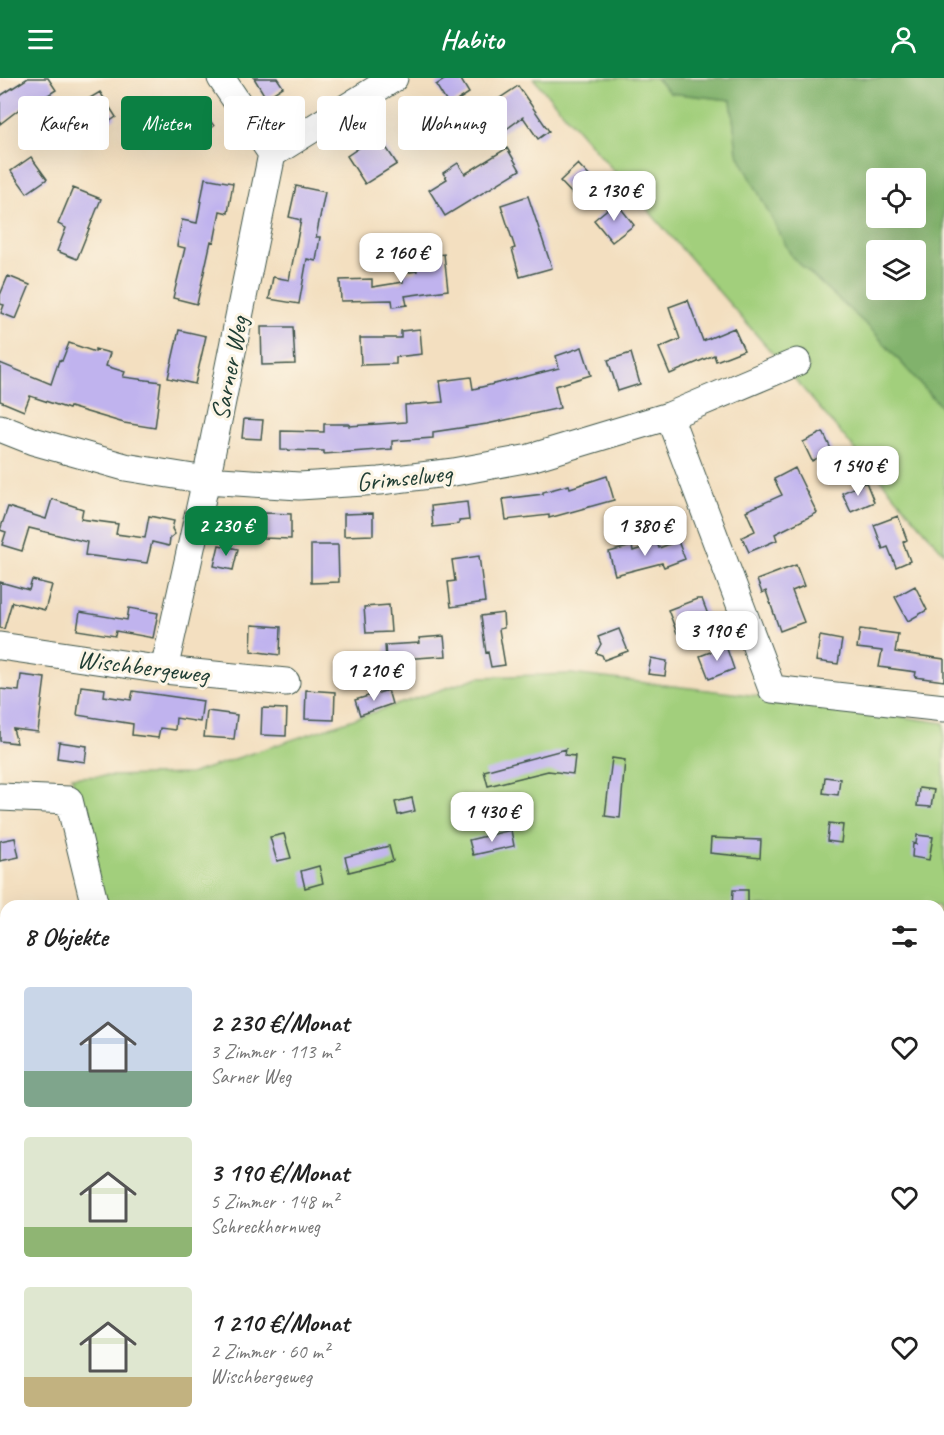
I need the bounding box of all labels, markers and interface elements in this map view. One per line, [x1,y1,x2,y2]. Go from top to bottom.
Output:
text: Habito [440,22,504,56]
icon: menu [24,23,57,56]
icon: person [887,23,920,56]
chip: Kaufen [18,96,109,150]
chip: Mieten [121,96,212,150]
chip: Filter [224,96,305,150]
chip: Neu [317,96,386,150]
chip: Wohnung [398,96,507,150]
map controls [866,168,926,300]
button: locate [866,168,926,228]
pin: 2 130 € [559,171,669,222]
text: 2 130 € [587,178,641,203]
pin: 2 160 € [346,233,456,284]
text: 2 160 € [373,240,429,265]
button: layers [866,240,926,300]
street label: Sarner Weg [203,312,256,423]
pin: 1 540 € [803,446,913,497]
text: 1 540 € [831,453,885,478]
street label: Grimselweg [355,456,455,499]
pin: 2 230 € [171,506,281,557]
pin: 1 380 € [590,506,700,557]
text: 2 230 € [199,513,253,538]
text: 1 380 € [618,513,672,538]
pin: 3 190 € [662,611,772,662]
text: 3 190 € [690,618,744,643]
street label: Wischbergeweg [75,642,212,691]
pin: 1 210 € [319,651,429,702]
text: 1 210 € [347,658,401,683]
pin: 1 430 € [437,792,547,843]
text: 1 430 € [465,799,519,824]
text: 8 Objekte [24,920,108,953]
icon: filters [888,920,921,953]
text: 2 230 €/Monat [210,1006,349,1039]
icon: home [72,1011,144,1083]
icon: heart [888,1031,921,1064]
text: 3 Zimmer · 113 m² [210,1039,338,1064]
text: Sarner Weg [210,1064,291,1089]
text: 3 190 €/Monat [210,1156,349,1189]
icon: home [72,1161,144,1233]
icon: heart [888,1181,921,1214]
text: 5 Zimmer · 148 m² [210,1189,338,1214]
text: Schreckhornweg [210,1214,320,1239]
text: 1 210 €/Monat [210,1306,349,1339]
icon: home [72,1311,144,1383]
icon: heart [888,1331,921,1364]
text: 2 Zimmer · 60 m² [210,1339,329,1364]
text: Wischbergeweg [210,1364,312,1389]

